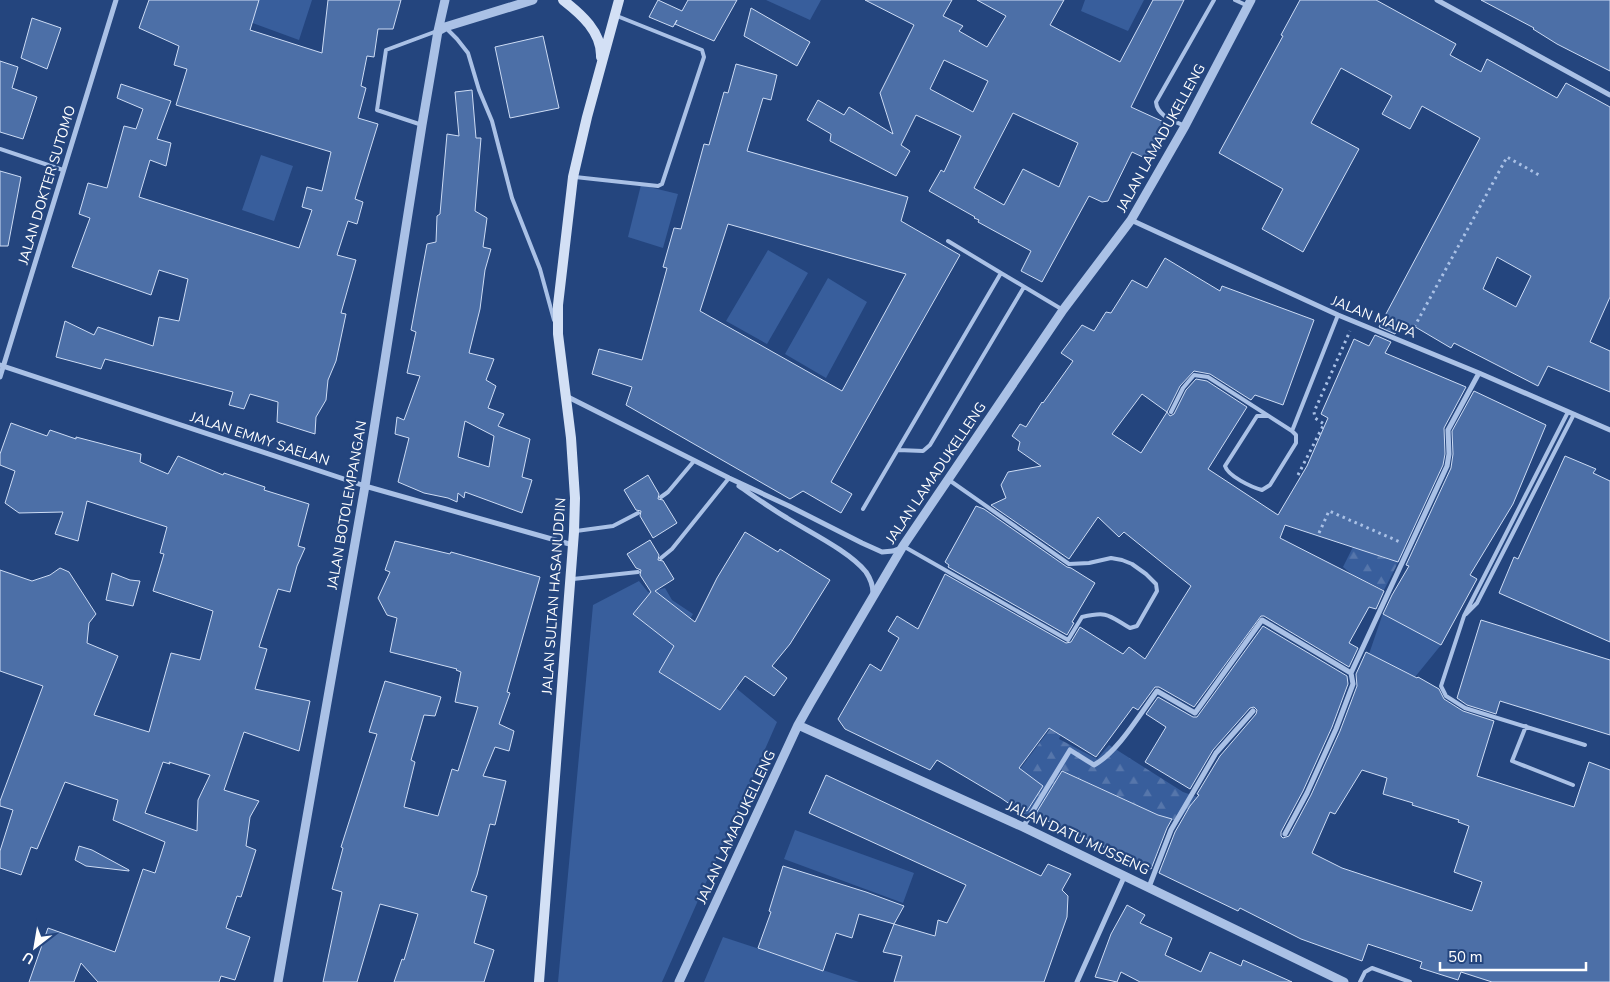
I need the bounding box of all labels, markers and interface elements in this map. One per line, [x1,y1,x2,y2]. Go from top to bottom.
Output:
street label: JALAN LAMADUKELLENG [1112,60,1210,217]
street label: JALAN DOKTER SUTOMO [13,103,80,268]
street label: JALAN MAIPA [1328,291,1419,343]
street label: JALAN LAMADUKELLENG [881,398,991,548]
street label: JALAN EMMY SAELAN [187,407,332,470]
street label: JALAN BOTOLEMPANGAN [323,419,371,592]
street label: JALAN SULTAN HASANUDDIN [538,497,570,696]
street label: JALAN LAMADUKELLENG [692,747,780,908]
street label: JALAN DATU MUSSENG [1002,796,1153,880]
north arrow [10,922,60,972]
scale bar [1440,940,1586,972]
text: U [19,947,38,969]
text: 50 m [1448,947,1483,967]

